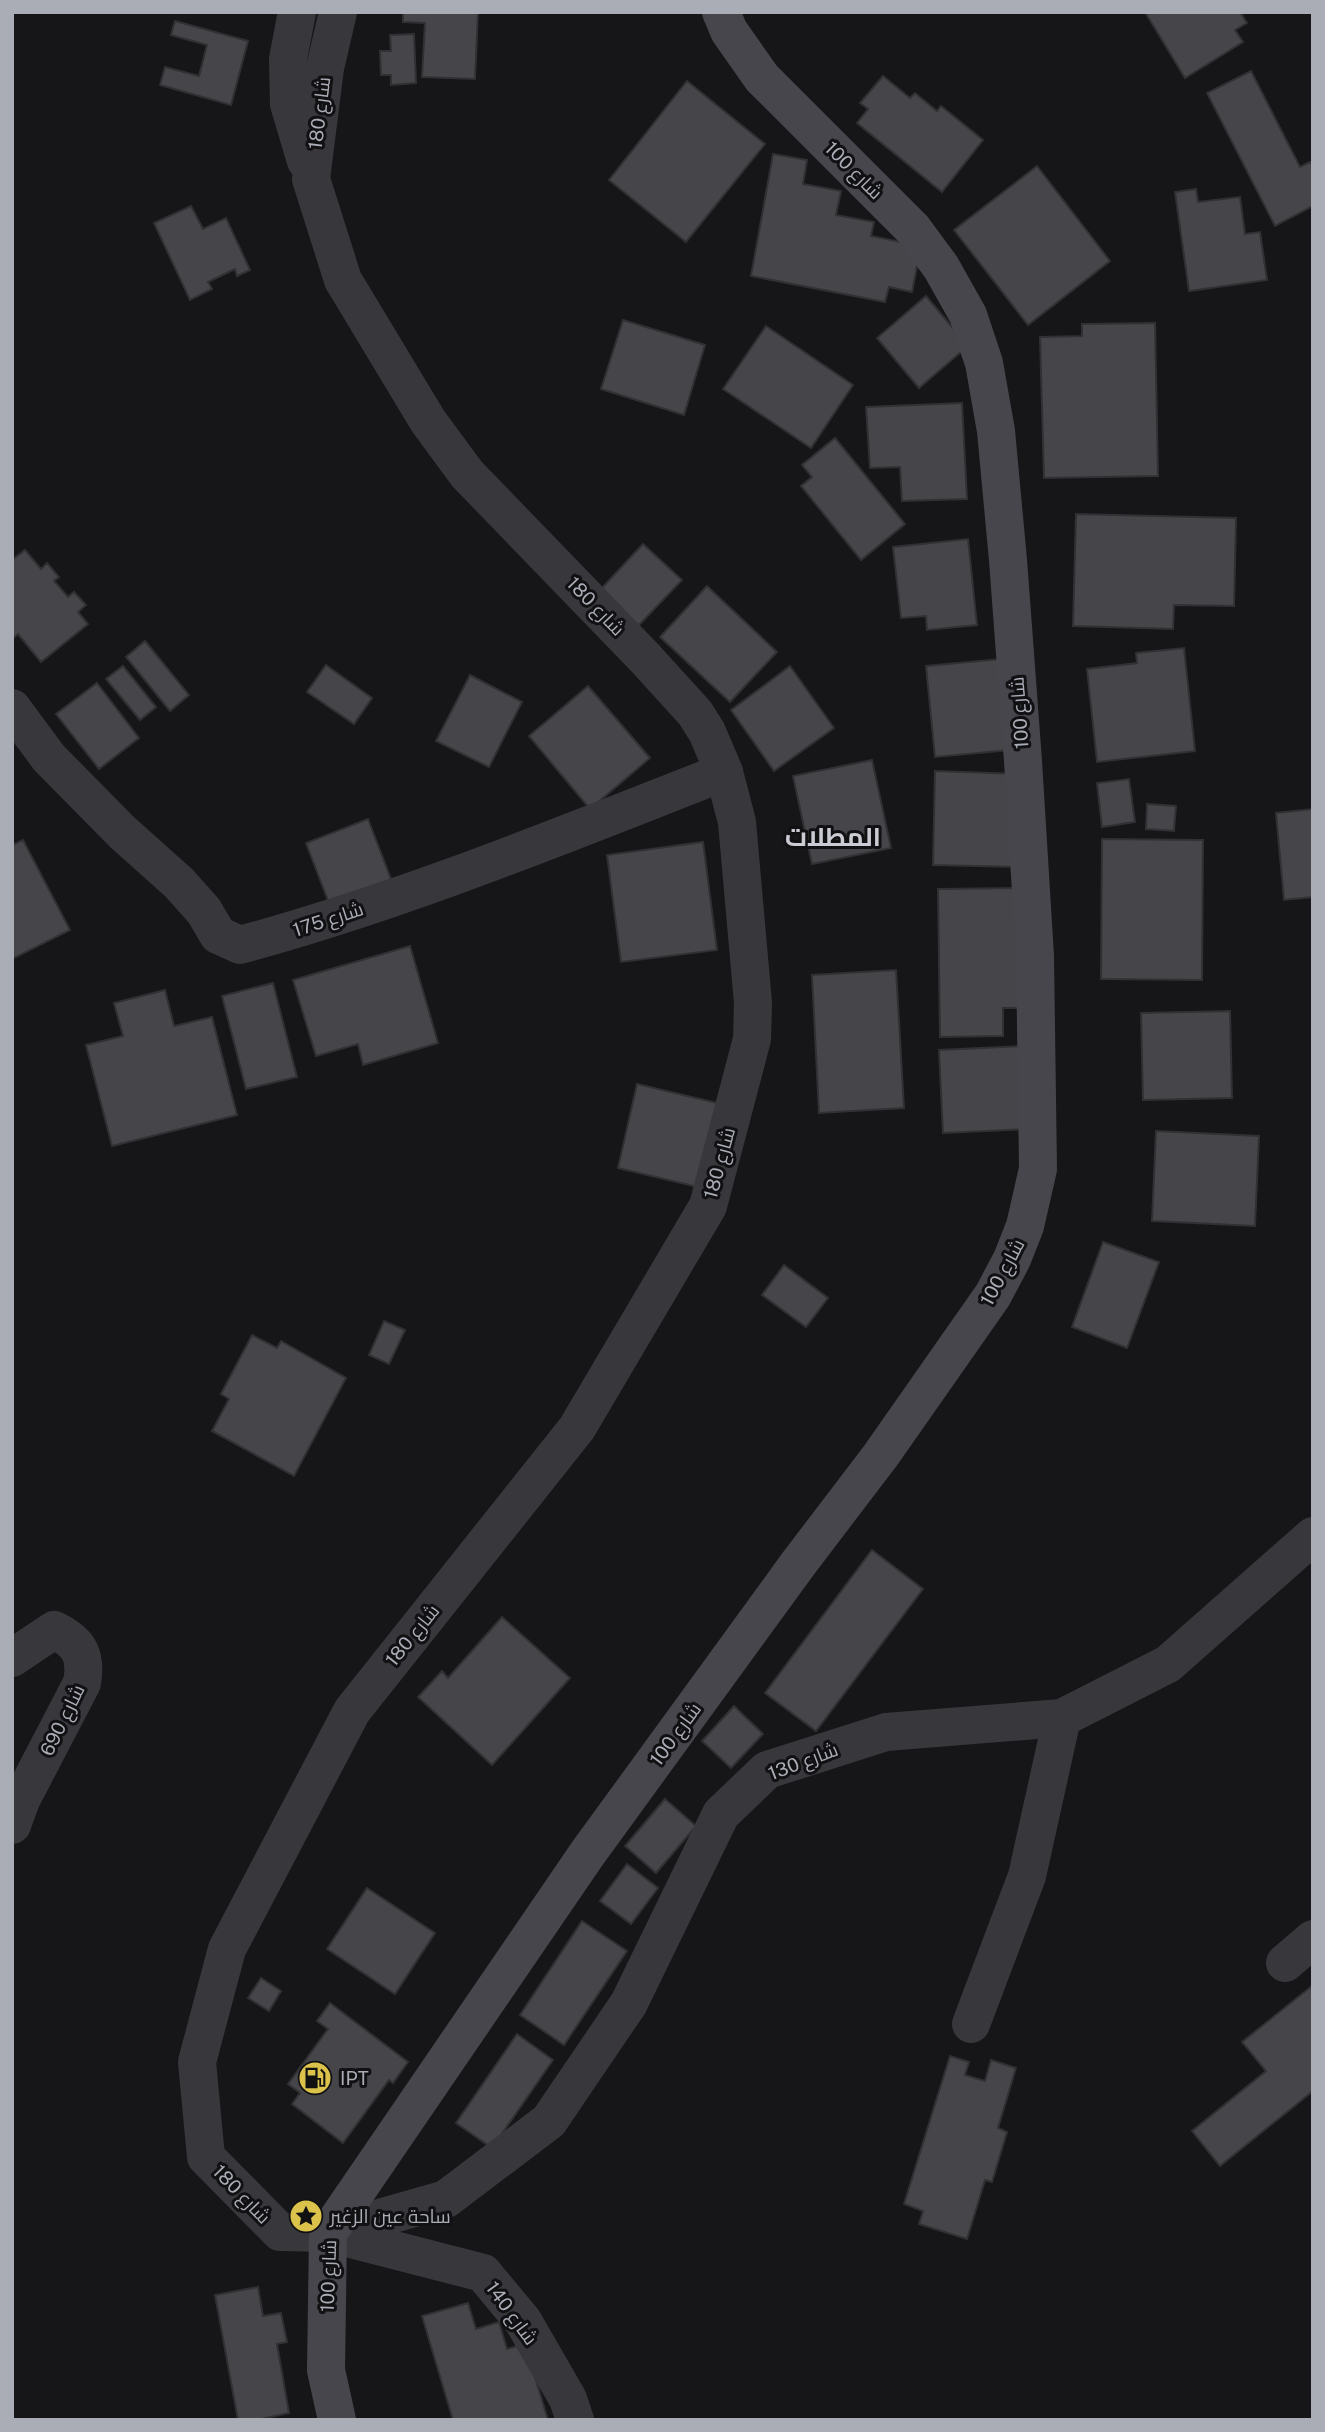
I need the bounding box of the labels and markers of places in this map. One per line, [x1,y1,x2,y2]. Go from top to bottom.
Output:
fuel station icon: IPT [296,2059,334,2097]
place label: IPT [340,2067,369,2089]
place icon: ساحة عين الزغير [287,2197,325,2235]
place label: ساحة عين الزغير [329,2205,451,2228]

